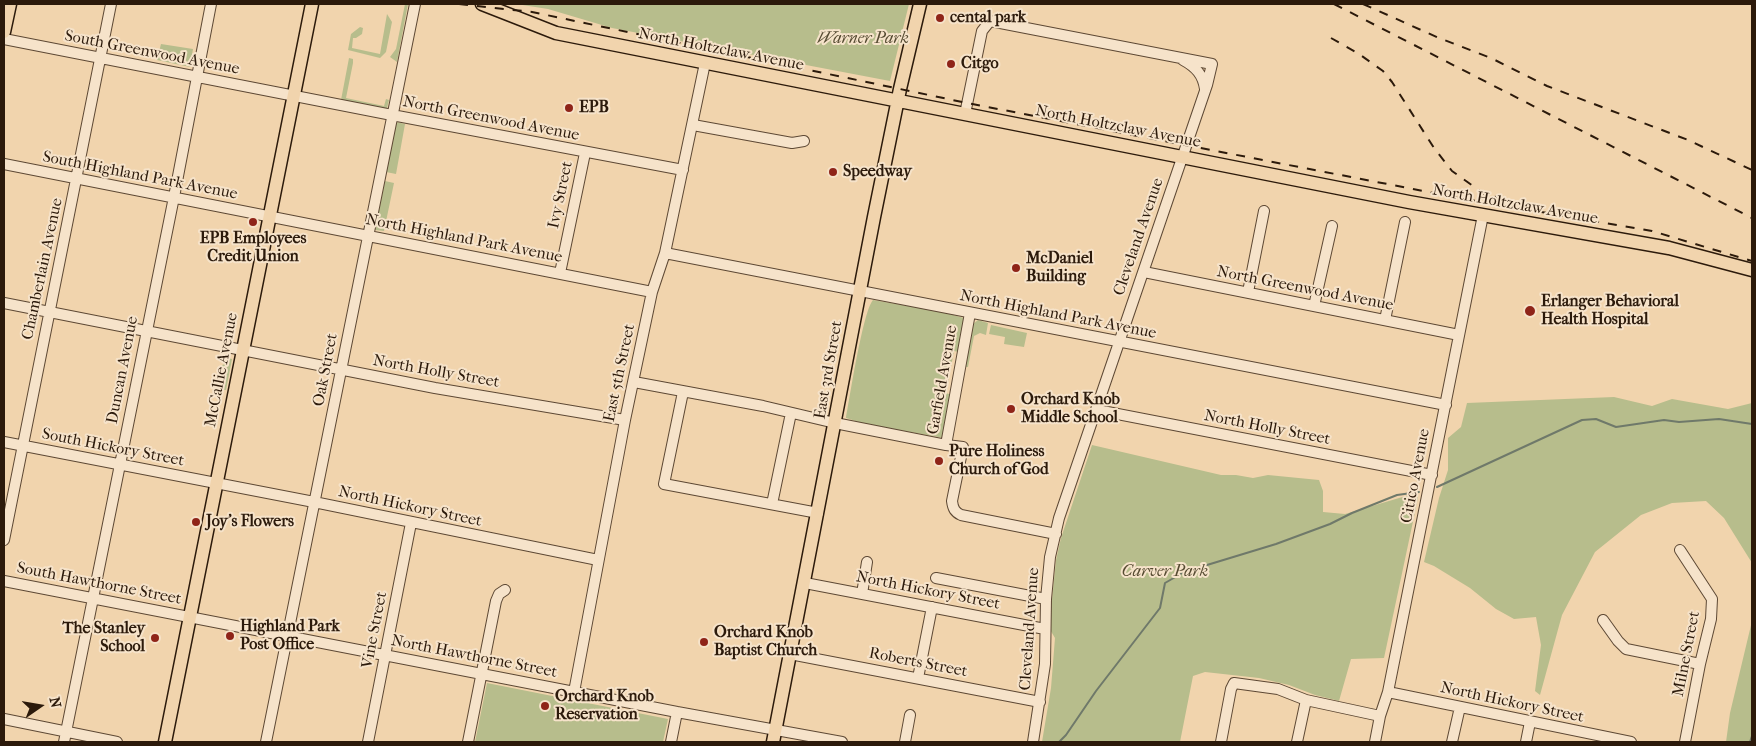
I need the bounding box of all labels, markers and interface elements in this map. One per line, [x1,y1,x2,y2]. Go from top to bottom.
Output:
place label: cental park [950,8,1026,28]
marker: cental park [934,12,946,24]
street label: North Holtzclaw Avenue [637,25,805,75]
street label: South Greenwood Avenue [63,27,241,79]
park label: Warner Park [817,29,909,49]
place label: Citgo [961,54,999,74]
marker: Citgo [945,58,957,70]
street label: North Greenwood Avenue [401,92,581,146]
place label: EPB [579,98,609,118]
marker: EPB [563,102,575,114]
street label: North Holtzclaw Avenue [1034,102,1202,152]
street label: South Highland Park Avenue [41,148,239,204]
street label: Ivy Street [545,160,577,230]
place label: Speedway [843,162,912,182]
marker: Speedway [827,166,839,178]
street label: Cleveland Avenue [1110,176,1168,298]
street label: North Holtzclaw Avenue [1431,181,1599,229]
street label: Chamberlain Avenue [19,196,67,342]
street label: North Highland Park Avenue [364,211,564,267]
marker: EPB Employees Credit Union [247,216,259,228]
place label: EPB Employees Credit Union [200,229,306,267]
place label: McDaniel Building [1026,249,1093,287]
marker: McDaniel Building [1010,262,1022,274]
street label: North Greenwood Avenue [1215,262,1395,316]
street label: North Highland Park Avenue [958,287,1158,343]
place label: Erlanger Behavioral Health Hospital [1541,292,1679,330]
marker: Erlanger Behavioral Health Hospital [1523,304,1537,318]
street label: McCallie Avenue [201,311,243,429]
street label: Duncan Avenue [103,315,143,425]
street label: East 3rd Street [811,319,847,421]
street label: East 5th Street [600,322,640,424]
street label: Garfield Avenue [924,324,962,436]
street label: Oak Street [310,332,342,408]
street label: North Holly Street [371,351,501,393]
place label: Orchard Knob Middle School [1021,390,1120,428]
marker: Orchard Knob Middle School [1005,403,1017,415]
street label: North Holly Street [1202,406,1332,450]
street label: South Hickory Street [40,425,186,471]
street label: Citico Avenue [1397,427,1435,525]
place label: Pure Holiness Church of God [949,442,1049,480]
marker: Pure Holiness Church of God [933,455,945,467]
street label: North Hickory Street [337,482,483,532]
place label: Joy's Flowers [206,512,294,532]
marker: Joy's Flowers [190,516,202,528]
street label: South Hawthorne Street [15,559,183,609]
park label: Carver Park [1122,562,1208,582]
street label: Cleveland Avenue [1016,567,1044,691]
street label: North Hickory Street [854,568,1002,614]
street label: Vine Street [358,590,392,670]
street label: Milne Street [1669,610,1705,698]
place label: Highland Park Post Office [240,617,340,655]
place label: The Stanley School [62,619,145,657]
place label: Orchard Knob Baptist Church [714,623,817,661]
marker: Highland Park Post Office [224,630,236,642]
street label: North Hawthorne Street [389,631,559,683]
marker: The Stanley School [149,632,161,644]
marker: Orchard Knob Baptist Church [698,636,710,648]
street label: Roberts Street [867,644,969,682]
street label: North Hickory Street [1439,678,1585,728]
north arrow [15,681,65,731]
place label: Orchard Knob Reservation [555,687,654,725]
text: N [46,695,65,710]
marker: Orchard Knob Reservation [539,700,551,712]

